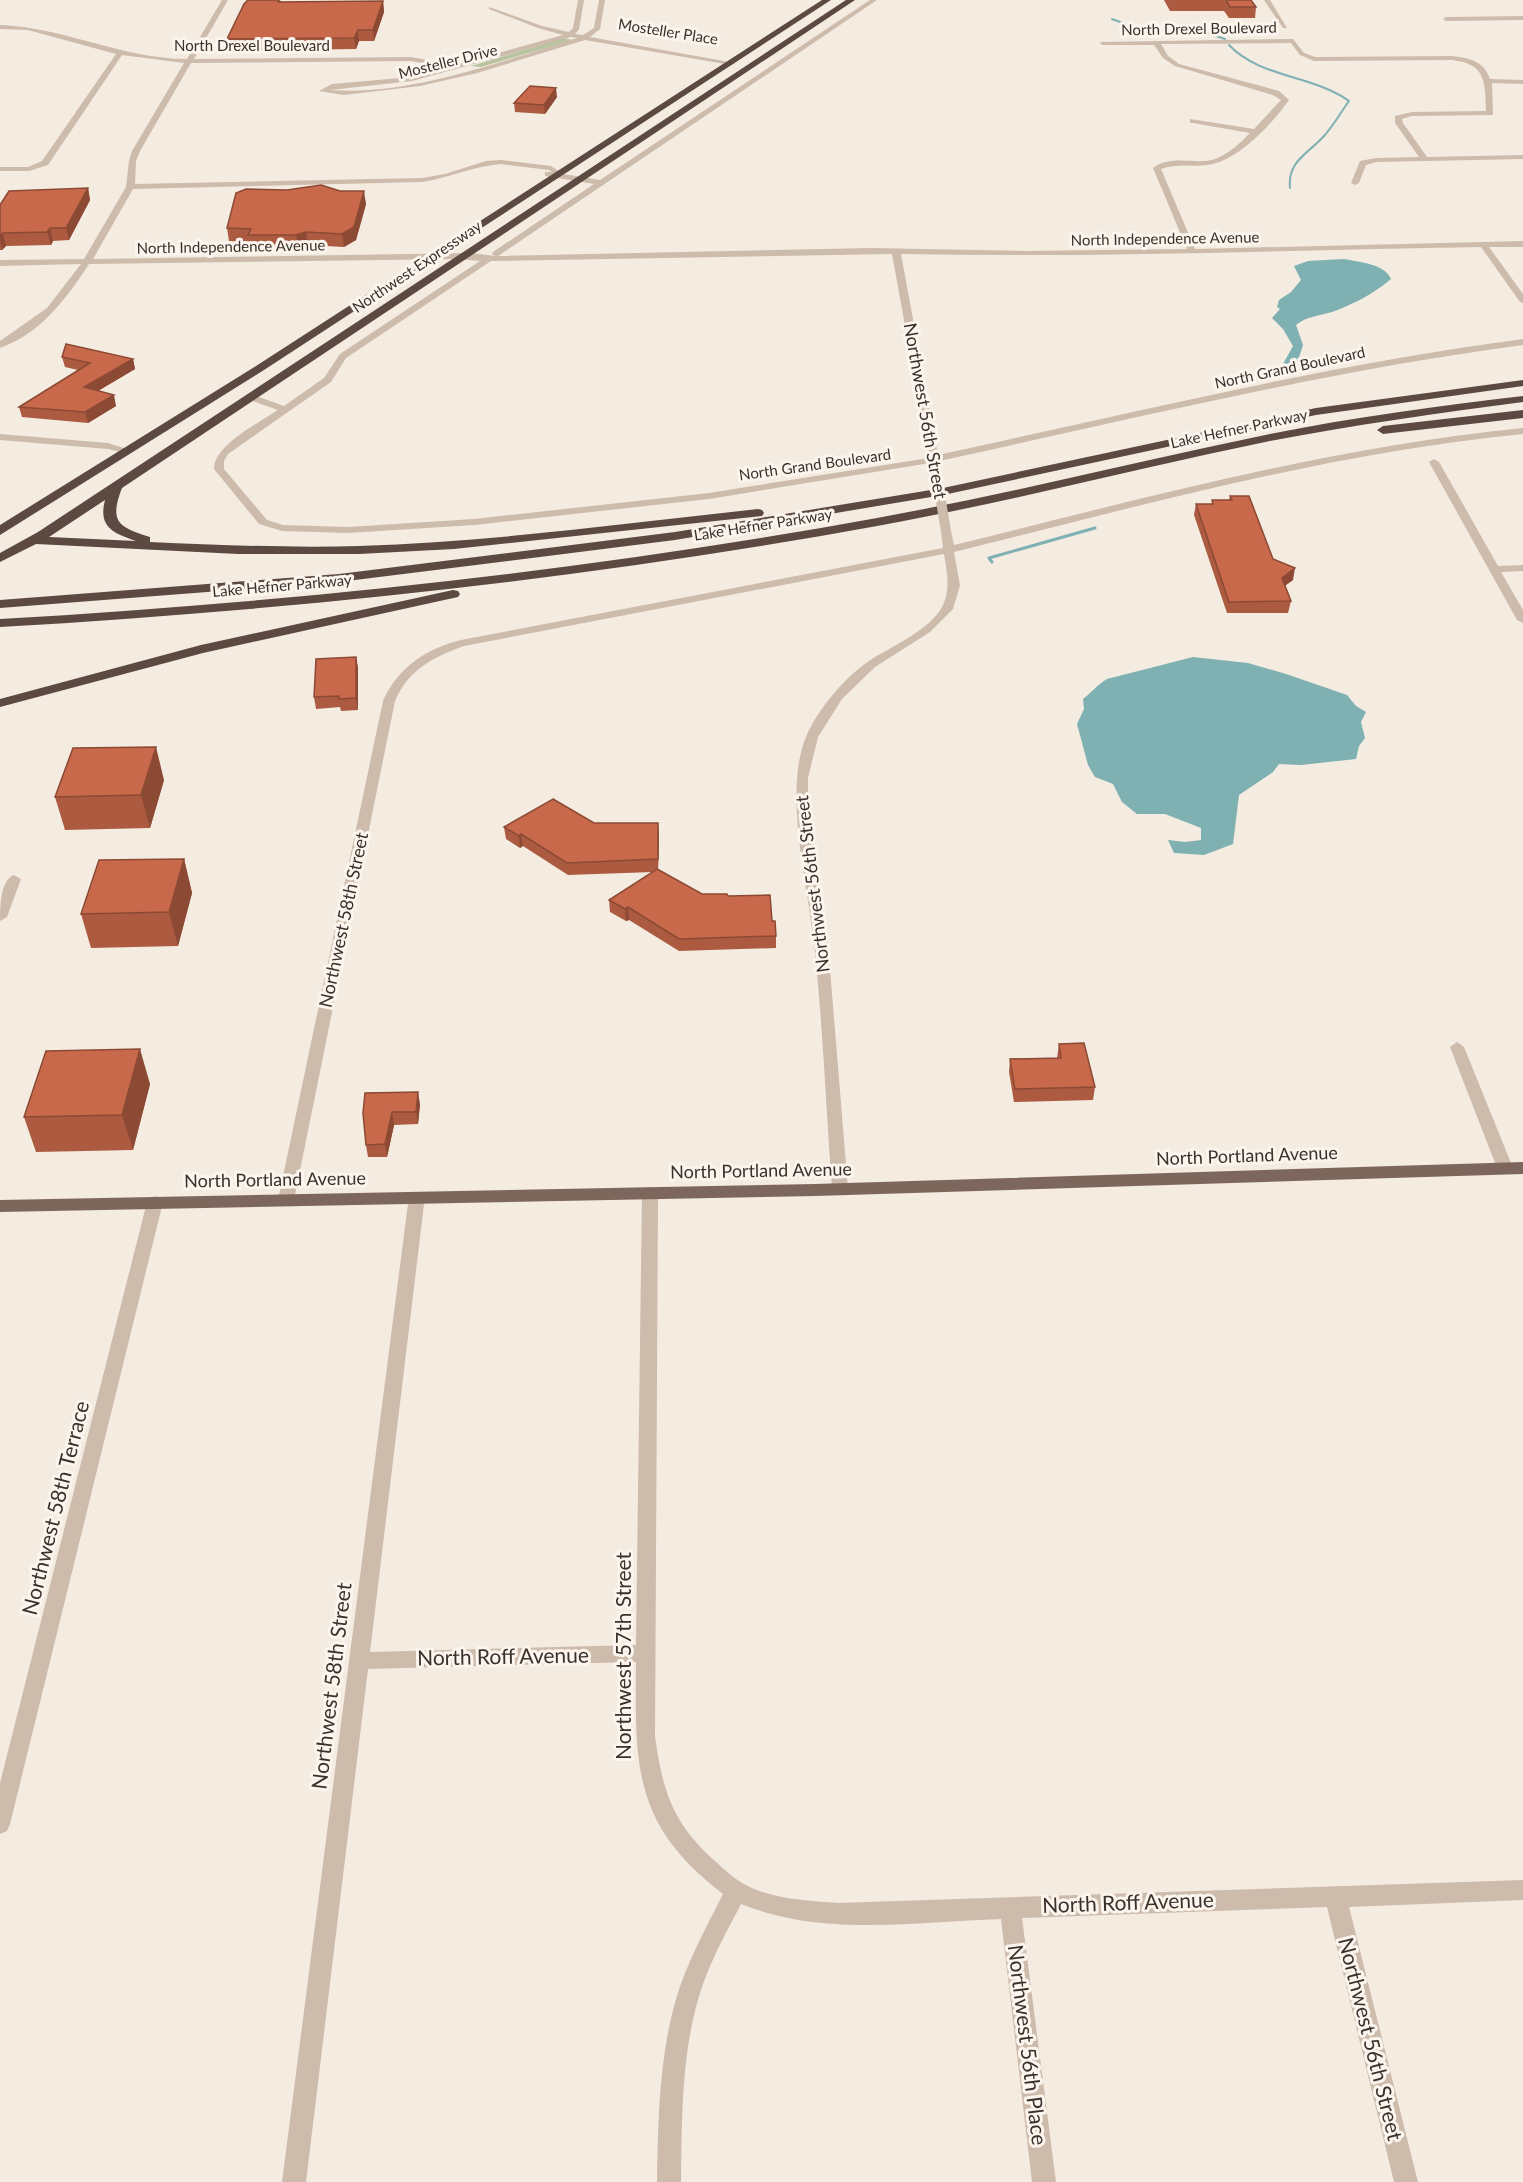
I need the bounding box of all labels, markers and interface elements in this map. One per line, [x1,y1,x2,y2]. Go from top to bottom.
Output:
street label: Mosteller Place [617,14,719,48]
street label: North Drexel Boulevard [1121,18,1277,38]
street label: North Drexel Boulevard [174,36,330,54]
street label: Mosteller Drive [396,40,499,82]
street label: Northwest Expressway [349,216,484,316]
street label: North Independence Avenue [1070,227,1260,249]
street label: North Independence Avenue [136,235,326,257]
street label: Northwest 56th Street [900,321,952,501]
street label: North Grand Boulevard [1213,342,1367,392]
street label: Lake Hefner Parkway [1169,405,1309,451]
street label: North Grand Boulevard [738,444,892,484]
street label: Lake Hefner Parkway [692,504,834,544]
street label: Lake Hefner Parkway [212,570,353,600]
street label: Northwest 56th Street [790,794,834,974]
street label: Northwest 58th Street [314,830,372,1009]
street label: North Portland Avenue [1156,1141,1338,1169]
street label: North Portland Avenue [670,1157,852,1183]
street label: North Portland Avenue [184,1166,366,1192]
street label: Northwest 58th Terrace [16,1398,93,1617]
street label: Northwest 57th Street [610,1551,635,1760]
street label: Northwest 58th Street [305,1581,356,1791]
street label: North Roff Avenue [417,1642,589,1669]
street label: North Roff Avenue [1042,1886,1214,1917]
street label: Northwest 56th Street [1334,1935,1409,2143]
street label: Northwest 56th Place [1004,1943,1053,2146]

